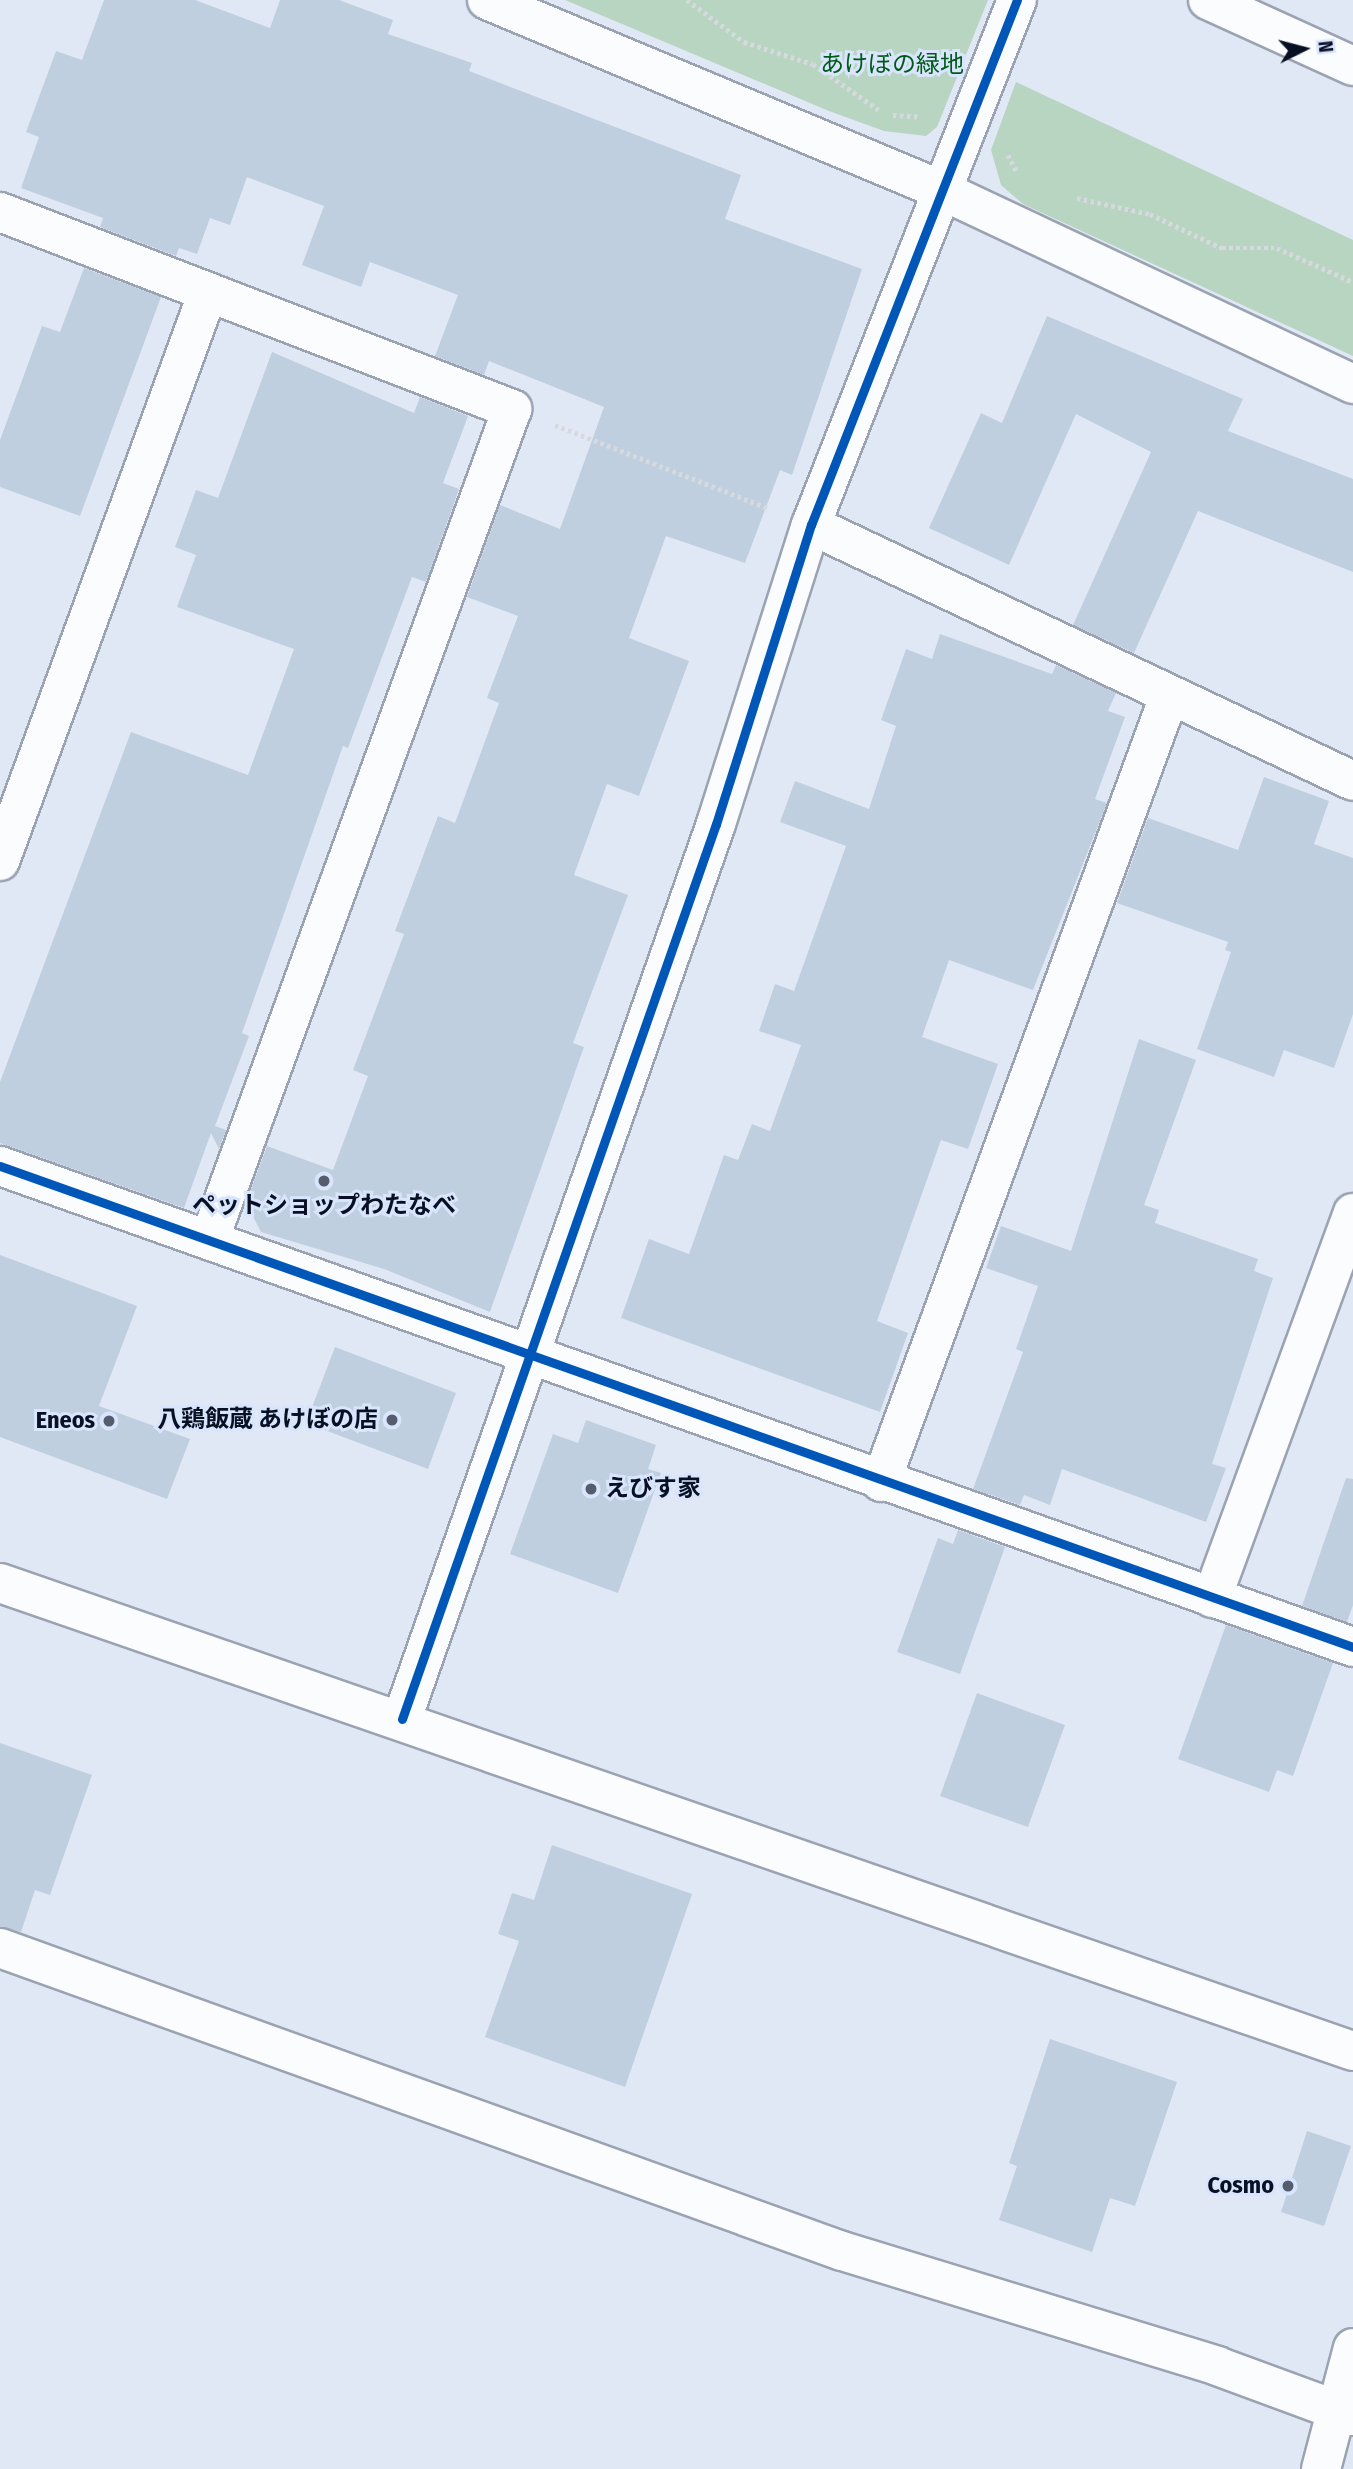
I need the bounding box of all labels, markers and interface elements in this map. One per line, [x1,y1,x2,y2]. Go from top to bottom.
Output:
north arrow [1269,14,1339,84]
text: N [1313,40,1337,54]
park label: あけぼの緑地 [820,51,964,79]
marker: ペットショップわたなべ [316,1173,332,1189]
place label: ペットショップわたなべ [192,1192,456,1220]
place label: 八鶏飯蔵 あけぼの店 [157,1406,378,1434]
place label: Eneos [36,1407,95,1435]
marker: 八鶏飯蔵 あけぼの店 [384,1412,400,1428]
marker: Eneos [101,1413,117,1429]
place label: えびす家 [605,1475,701,1503]
marker: えびす家 [583,1481,599,1497]
place label: Cosmo [1207,2172,1274,2200]
marker: Cosmo [1280,2178,1296,2194]

